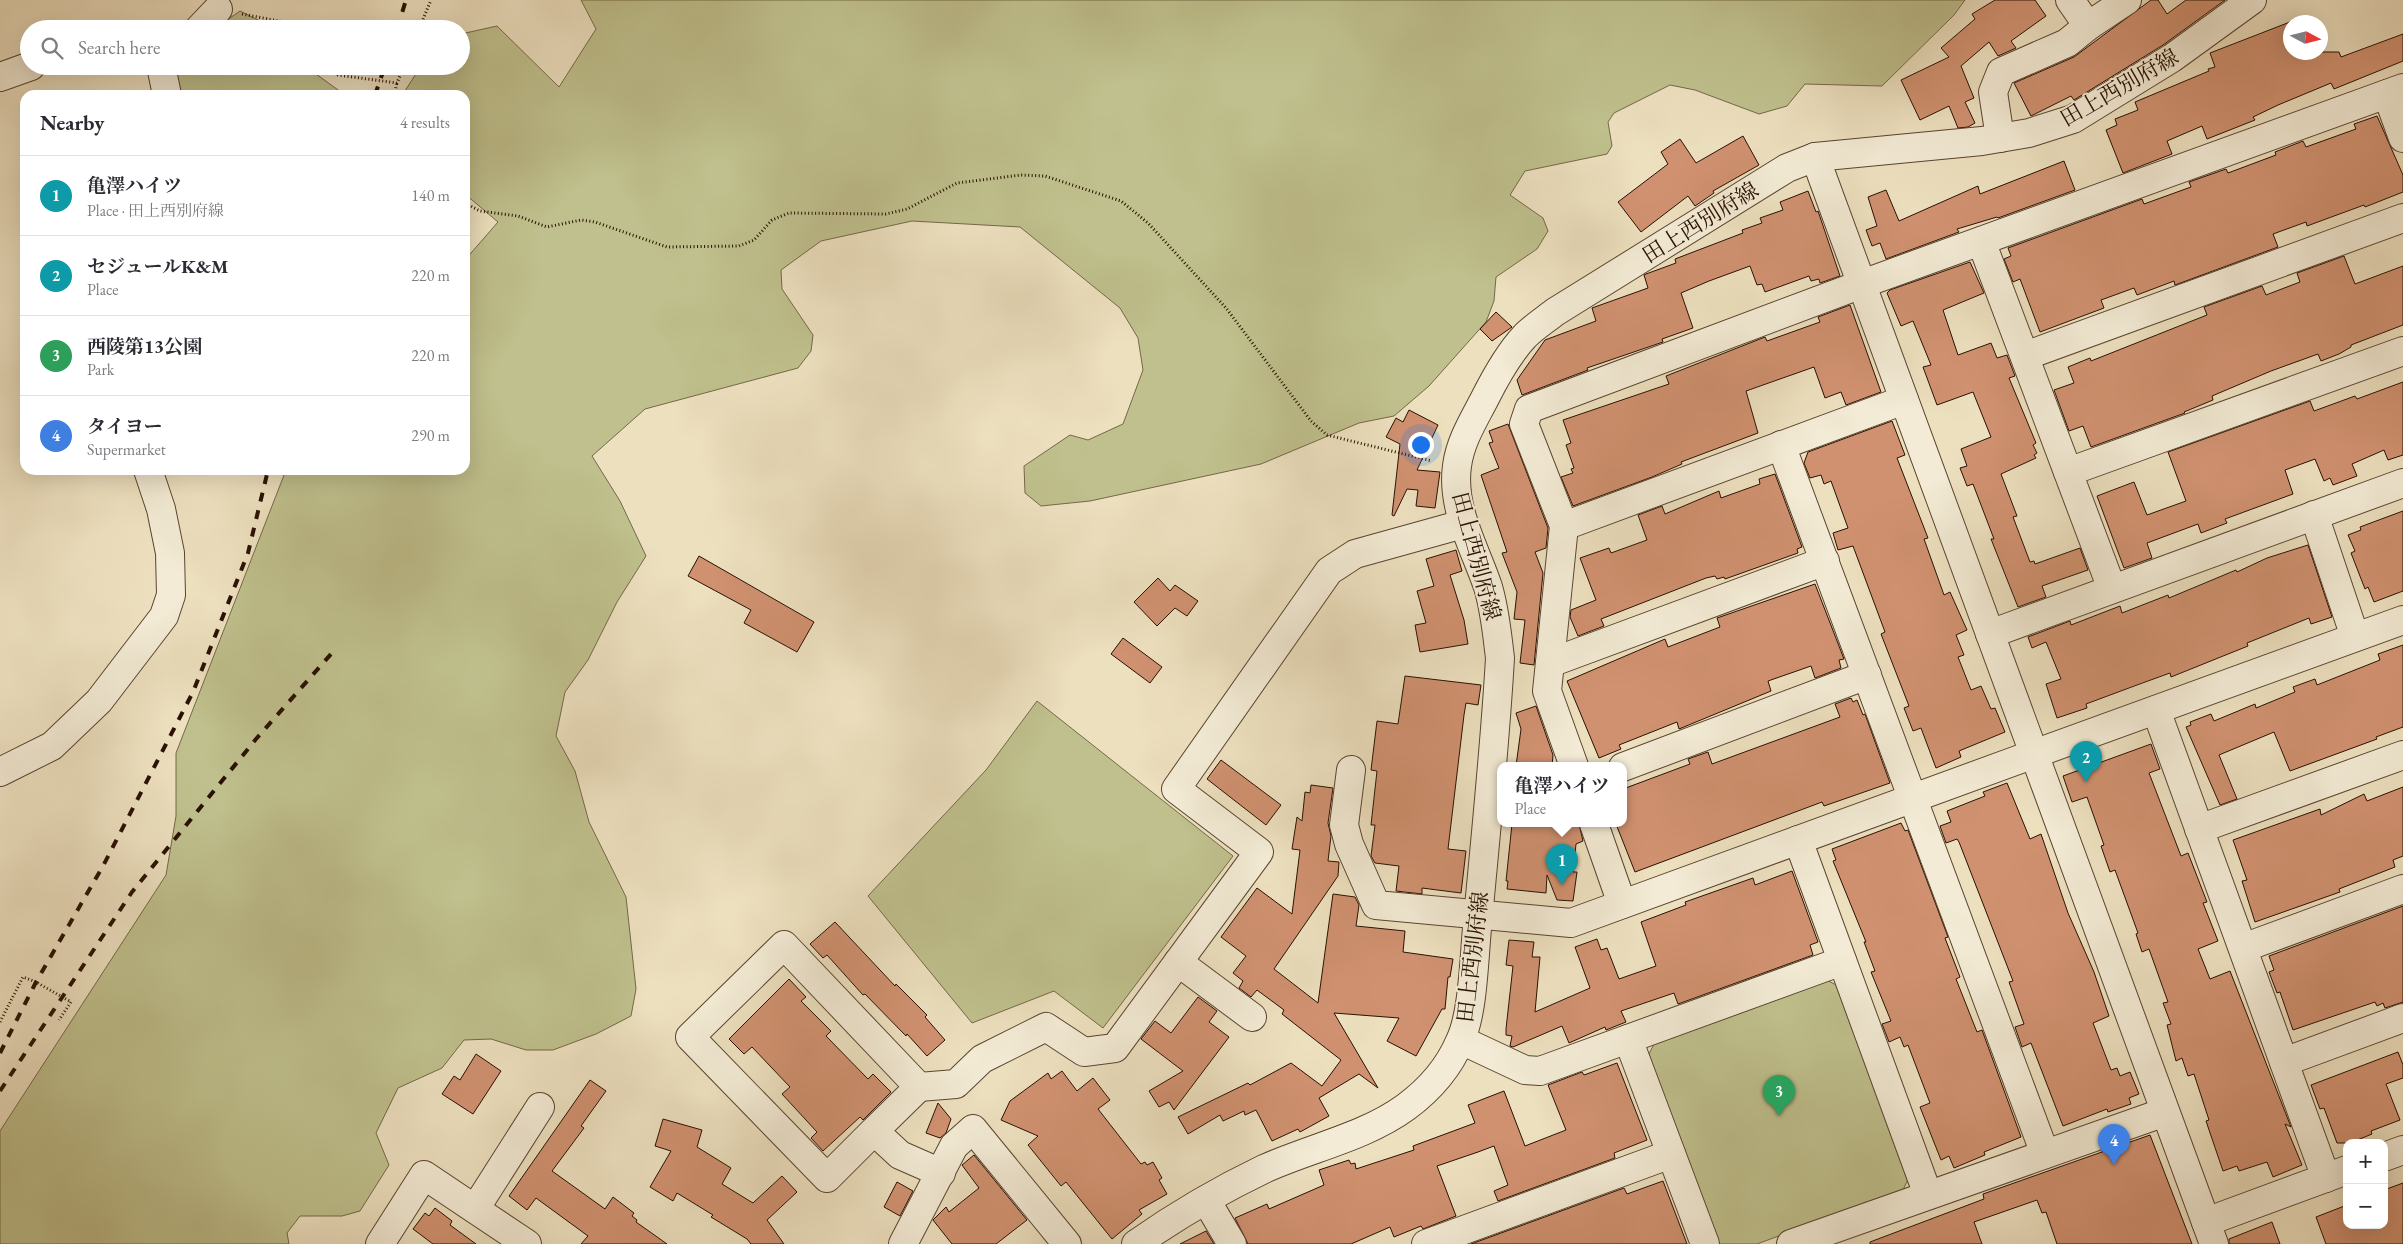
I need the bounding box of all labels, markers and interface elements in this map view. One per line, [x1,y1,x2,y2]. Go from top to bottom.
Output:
north arrow [2283,15,2328,60]
search box [20,20,470,75]
icon: search [38,34,66,62]
text: Search here [78,35,160,60]
street label: 田上西別府線 [2055,42,2184,133]
text: Nearby [40,109,104,136]
text: 4 results [400,112,450,133]
text: 亀澤ハイツ [87,173,182,198]
street label: 田上西別府線 [1637,175,1764,270]
text: 1 [52,185,60,206]
text: 140 m [411,185,450,206]
text: Place · 田上西別府線 [87,200,224,221]
text: セジュールK&M [87,254,228,279]
text: 2 [52,265,60,286]
text: 220 m [411,265,450,286]
text: Place [87,279,119,300]
text: 西陵第13公園 [87,334,202,359]
text: 3 [52,345,60,366]
text: 220 m [411,345,450,366]
text: Park [87,359,114,380]
text: タイヨー [87,414,163,439]
text: 4 [52,425,60,446]
text: 290 m [411,425,450,446]
your location [1408,432,1434,458]
text: Supermarket [87,439,166,460]
street label: 田上西別府線 [1445,489,1508,624]
pin: 2 [2070,741,2102,782]
popup [1497,762,1627,827]
text: 亀澤ハイツ [1514,773,1610,798]
text: Place [1514,798,1546,819]
pin: 1 [1546,844,1578,885]
street label: 田上西別府線 [1450,890,1495,1024]
pin: 3 [1763,1075,1795,1116]
pin: 4 [2098,1124,2130,1165]
map controls [2343,1139,2388,1229]
button: + [2343,1139,2388,1184]
button: − [2343,1184,2388,1229]

